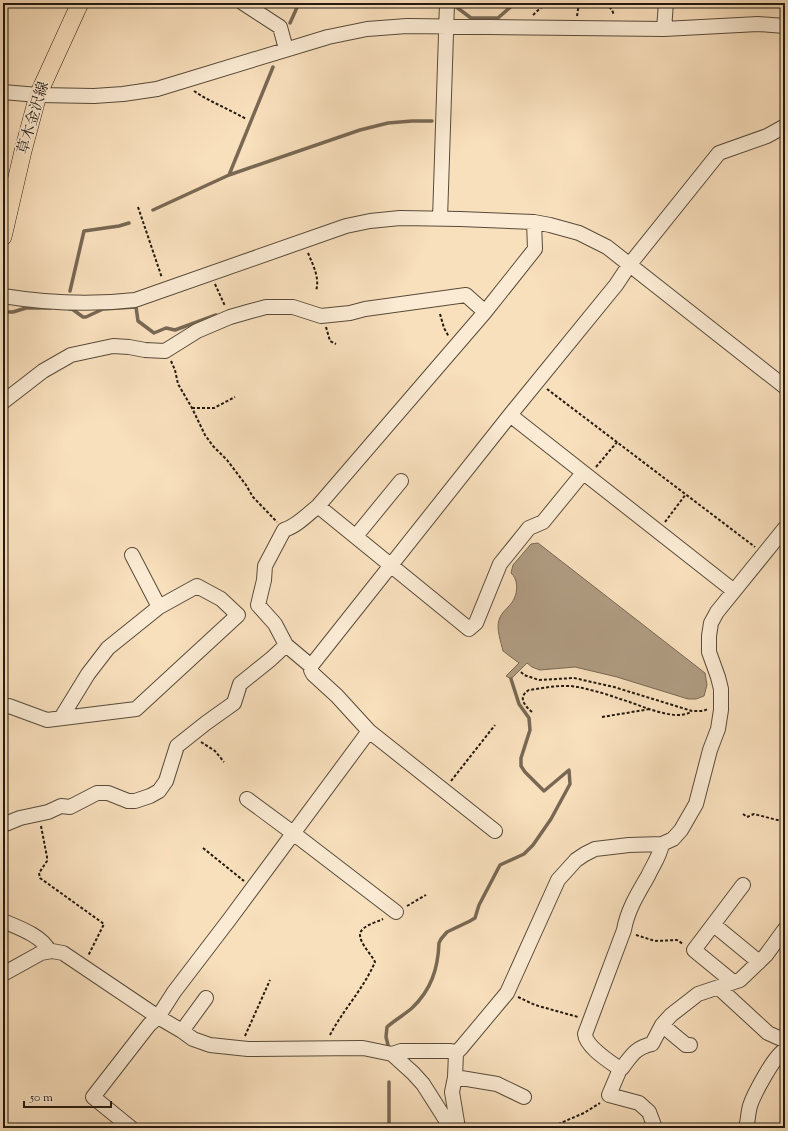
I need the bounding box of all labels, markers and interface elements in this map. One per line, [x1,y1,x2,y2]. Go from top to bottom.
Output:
street label: 草木金沢線 [13,79,55,157]
scale bar [24,1083,111,1109]
text: 50 m [29,1089,53,1107]

